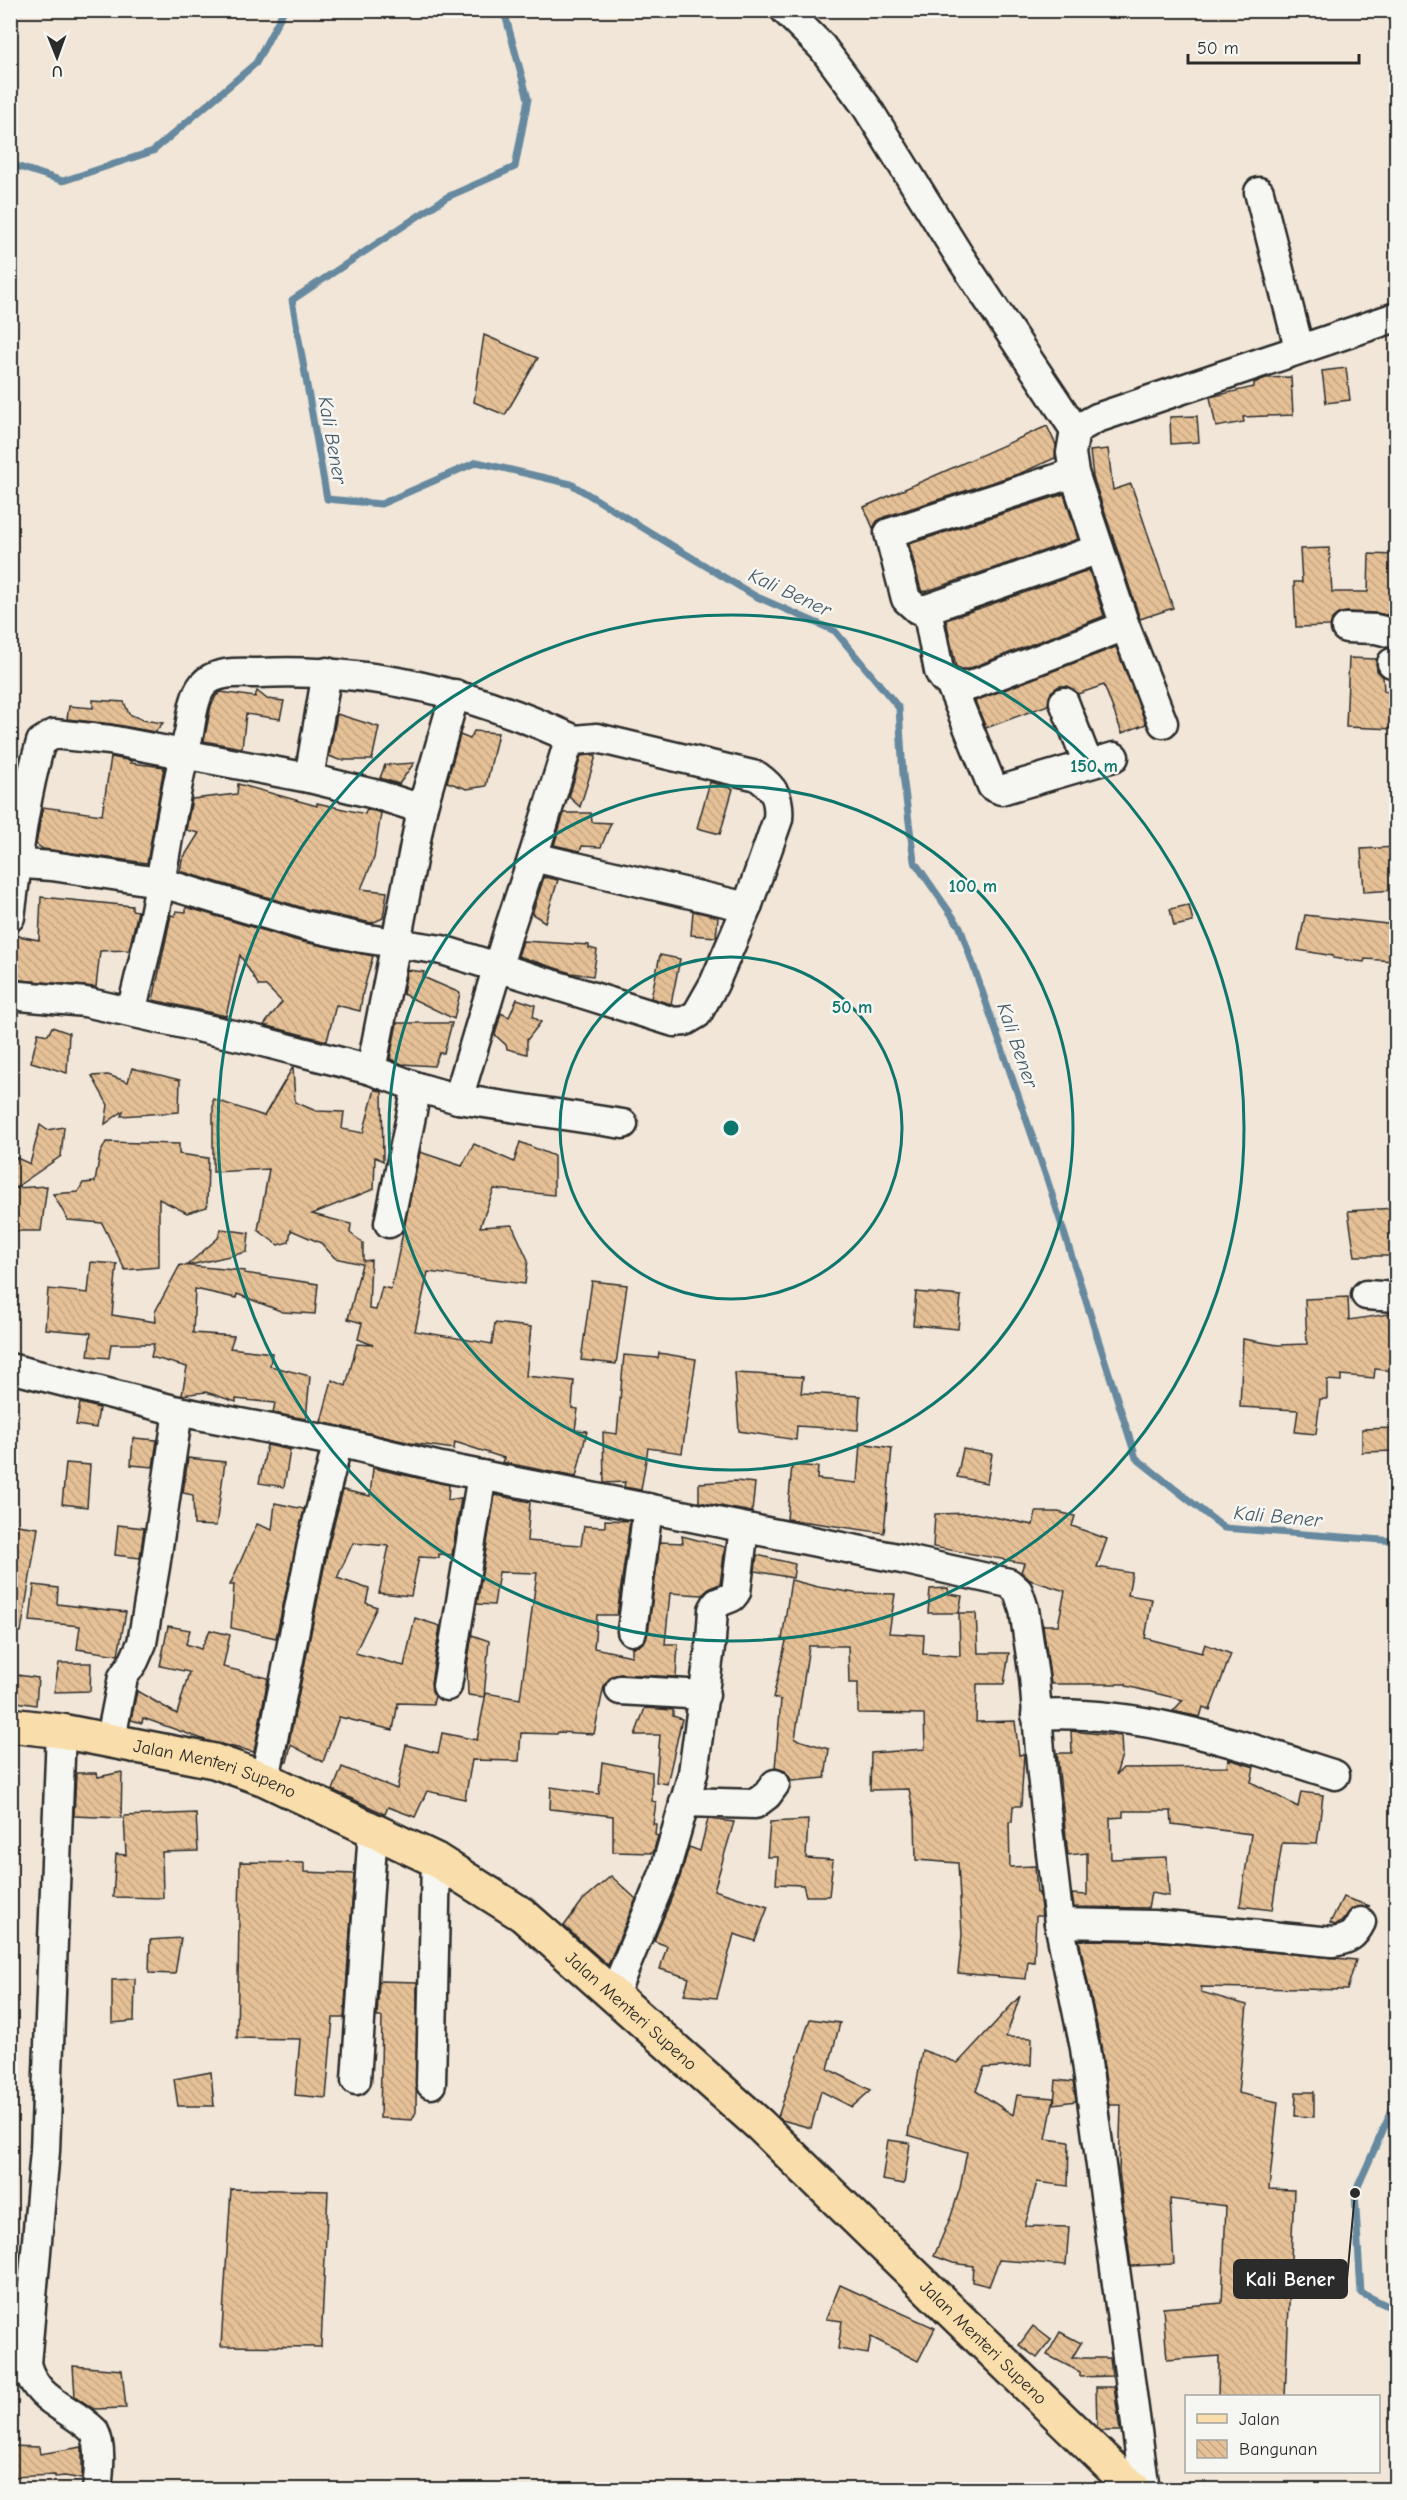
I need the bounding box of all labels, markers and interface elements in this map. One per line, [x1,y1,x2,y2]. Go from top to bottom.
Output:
north arrow [27,27,87,87]
scale bar [1188,27,1359,65]
text: 50 m [1197,38,1239,59]
text: U [52,62,63,80]
water label: Kali Bener [313,394,352,487]
water label: Kali Bener [745,563,836,622]
text: 150 m [1070,756,1118,777]
text: 100 m [949,876,997,897]
text: 50 m [832,997,872,1018]
water label: Kali Bener [992,1000,1043,1092]
centre of rings [721,1118,741,1138]
water label: Kali Bener [1233,1501,1324,1532]
street label: Jalan Menteri Supeno [132,1735,299,1803]
street label: Jalan Menteri Supeno [561,1947,701,2075]
callout: Kali Bener [1234,2260,1347,2298]
text: Kali Bener [1246,2268,1334,2291]
street label: Jalan Menteri Supeno [915,2276,1051,2409]
legend [1185,2395,1380,2473]
text: Jalan [1239,2409,1280,2430]
text: Bangunan [1239,2439,1317,2460]

